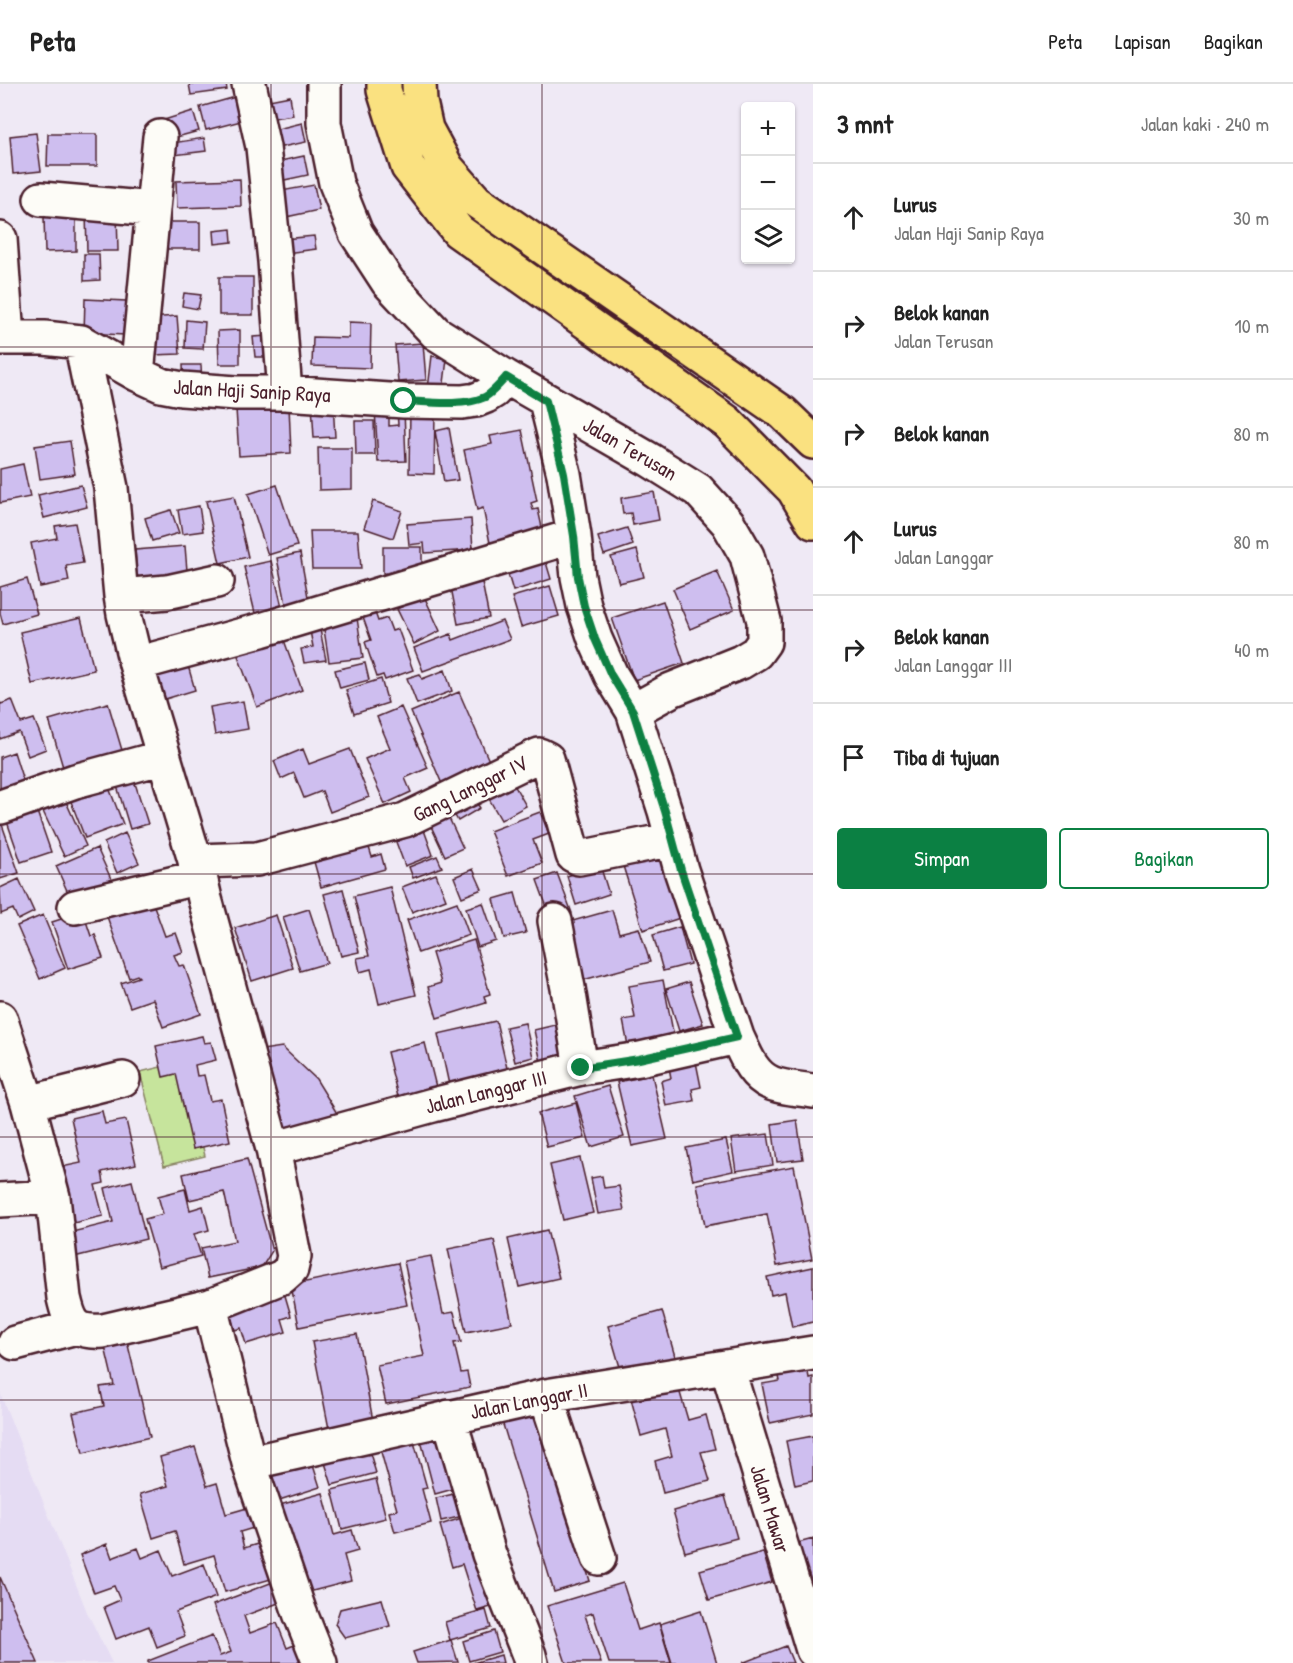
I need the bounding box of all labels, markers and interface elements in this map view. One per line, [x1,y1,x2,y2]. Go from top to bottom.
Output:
text: Peta [30,22,75,60]
text: Peta [1048,27,1082,56]
text: Lapisan [1115,27,1171,56]
text: Bagikan [1204,27,1263,56]
map controls [741,102,795,264]
button: + [741,102,795,156]
text: 3 mnt [837,106,893,141]
text: Jalan kaki · 240 m [1141,110,1269,137]
button: − [741,156,795,210]
text: Lurus [894,189,937,219]
icon: ahead [837,201,870,234]
text: 30 m [1233,204,1269,231]
button: layers [741,210,795,264]
text: Jalan Haji Sanip Raya [894,219,1044,246]
text: Belok kanan [894,297,989,327]
icon: right [837,309,870,342]
text: 10 m [1235,312,1269,339]
text: Jalan Terusan [894,327,994,354]
street label: Jalan Haji Sanip Raya [173,372,331,409]
route start [390,387,416,413]
street label: Jalan Terusan [578,410,683,487]
icon: right [837,417,870,450]
text: Belok kanan [894,418,989,448]
text: 80 m [1233,420,1269,447]
text: Lurus [894,513,937,543]
icon: ahead [837,525,870,558]
text: 80 m [1233,528,1269,555]
text: Jalan Langgar [894,543,994,570]
text: Belok kanan [894,621,989,651]
icon: right [837,633,870,666]
text: 40 m [1234,636,1269,663]
text: Jalan Langgar III [894,651,1012,678]
icon: arrive [837,741,870,774]
text: Tiba di tujuan [894,742,999,772]
street label: Gang Langgar IV [408,748,532,829]
button: Simpan [837,828,1047,889]
button: Bagikan [1059,828,1269,889]
route end [567,1054,593,1080]
street label: Jalan Langgar III [422,1062,550,1121]
street label: Jalan Langgar II [468,1375,590,1426]
street label: Jalan Mawar [743,1461,798,1557]

